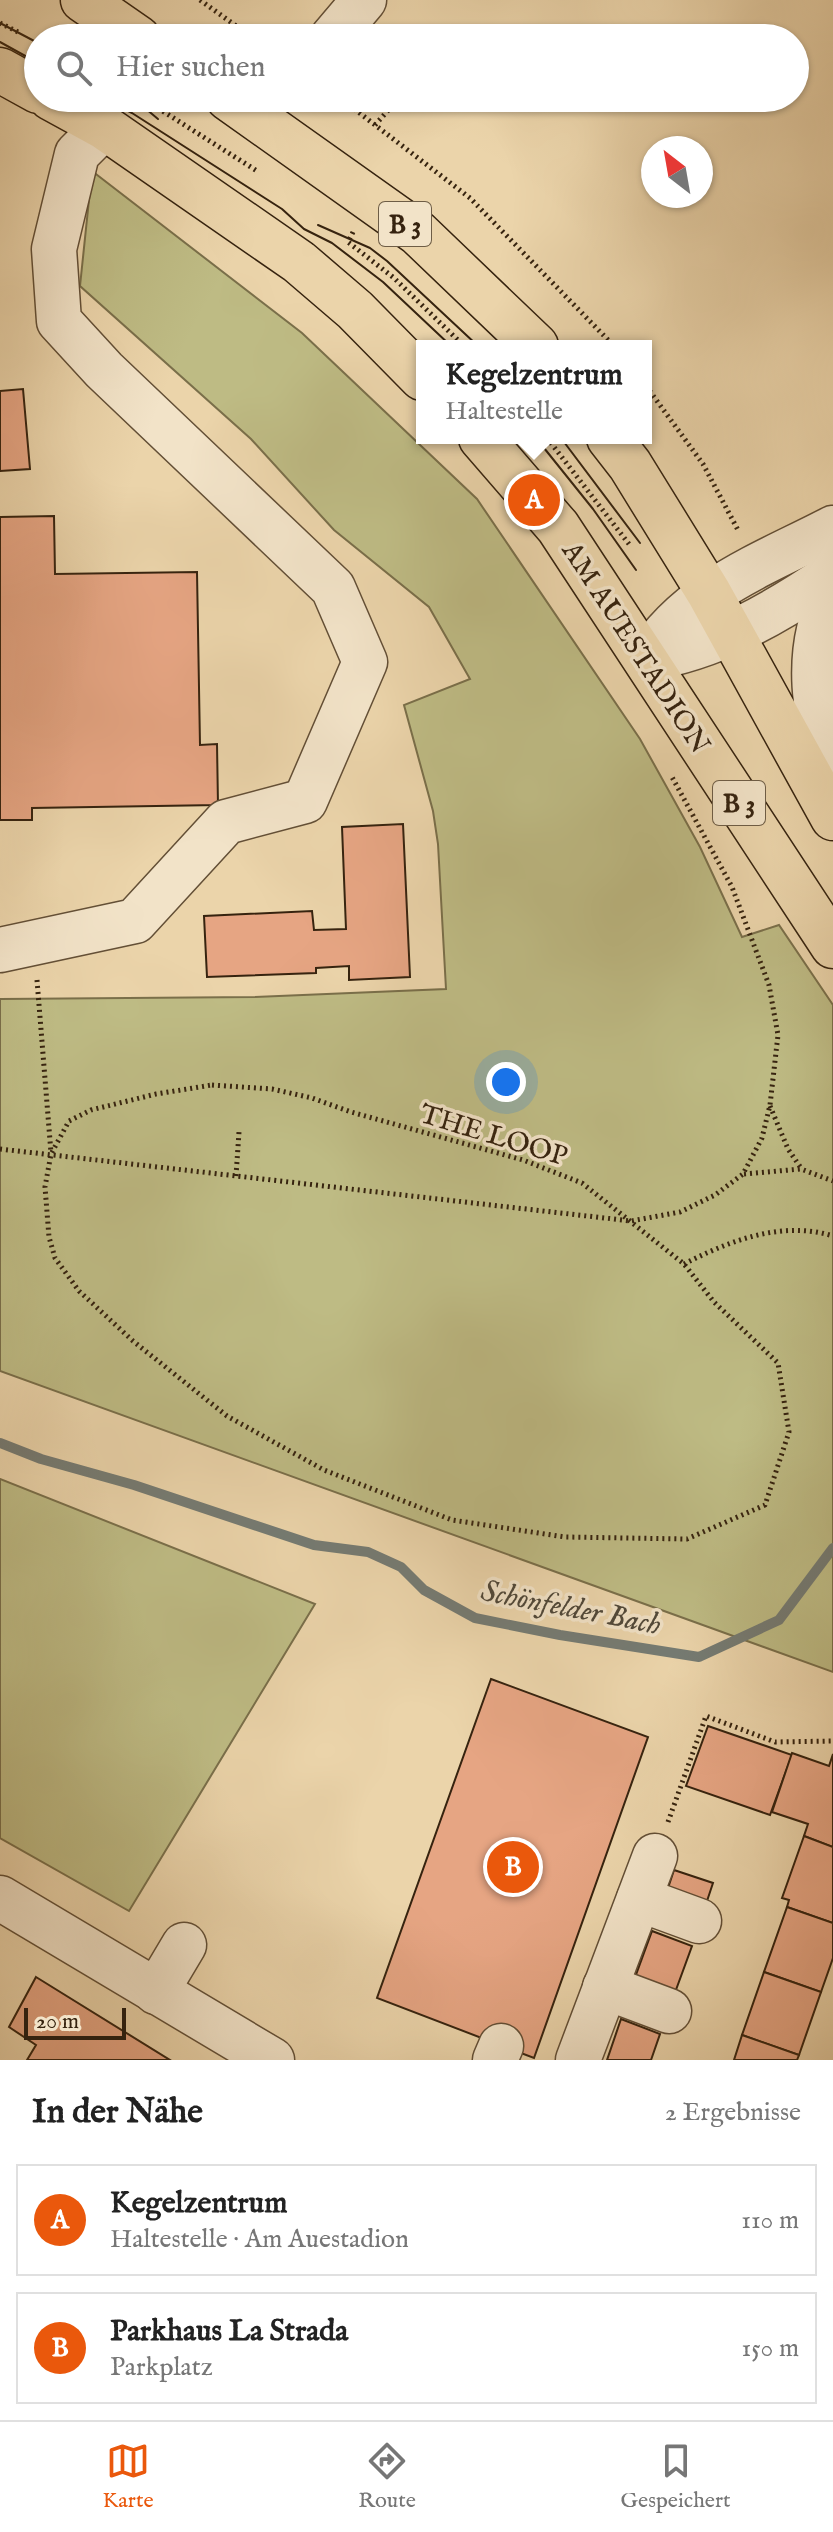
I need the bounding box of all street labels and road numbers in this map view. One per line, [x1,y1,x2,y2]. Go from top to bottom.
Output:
road number: B 3 [379,202,431,246]
street label: AM AUESTADION [553,535,717,761]
road number: B 3 [713,781,765,825]
street label: THE LOOP [415,1097,571,1175]

